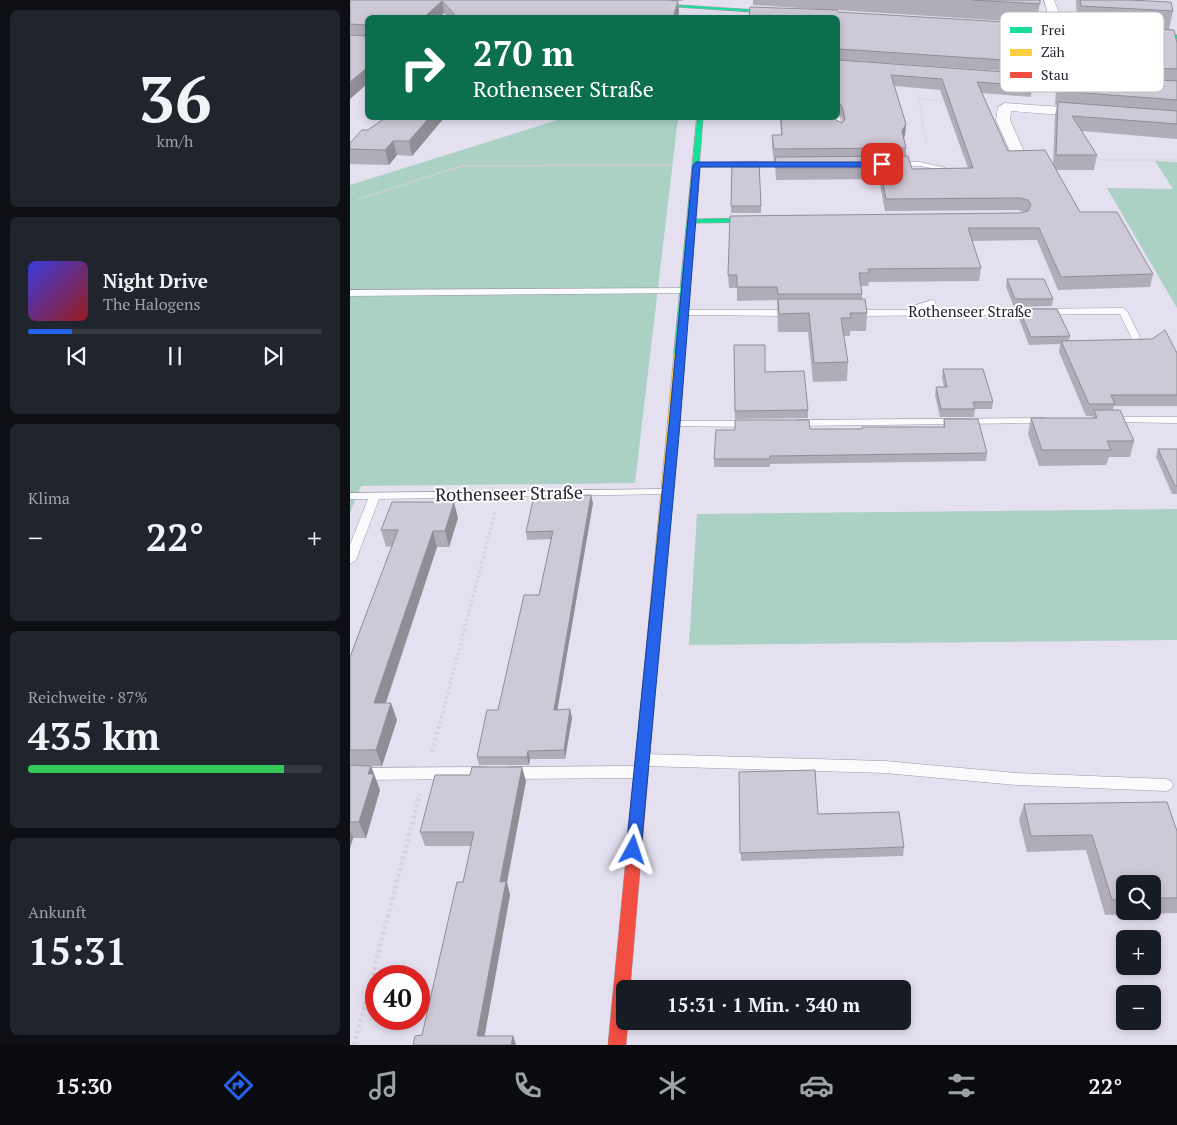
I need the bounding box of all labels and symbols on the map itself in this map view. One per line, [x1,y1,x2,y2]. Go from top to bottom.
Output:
legend [1000,12,1164,92]
text: Frei [1041,20,1065,39]
text: Zäh [1041,42,1065,61]
text: Stau [1041,65,1069,84]
pin [861,143,903,185]
street label: Rothenseer Straße [908,301,1032,321]
street label: Rothenseer Straße [435,480,583,506]
position arrow [606,823,658,875]
speed limit sign: 40 [365,965,430,1030]

